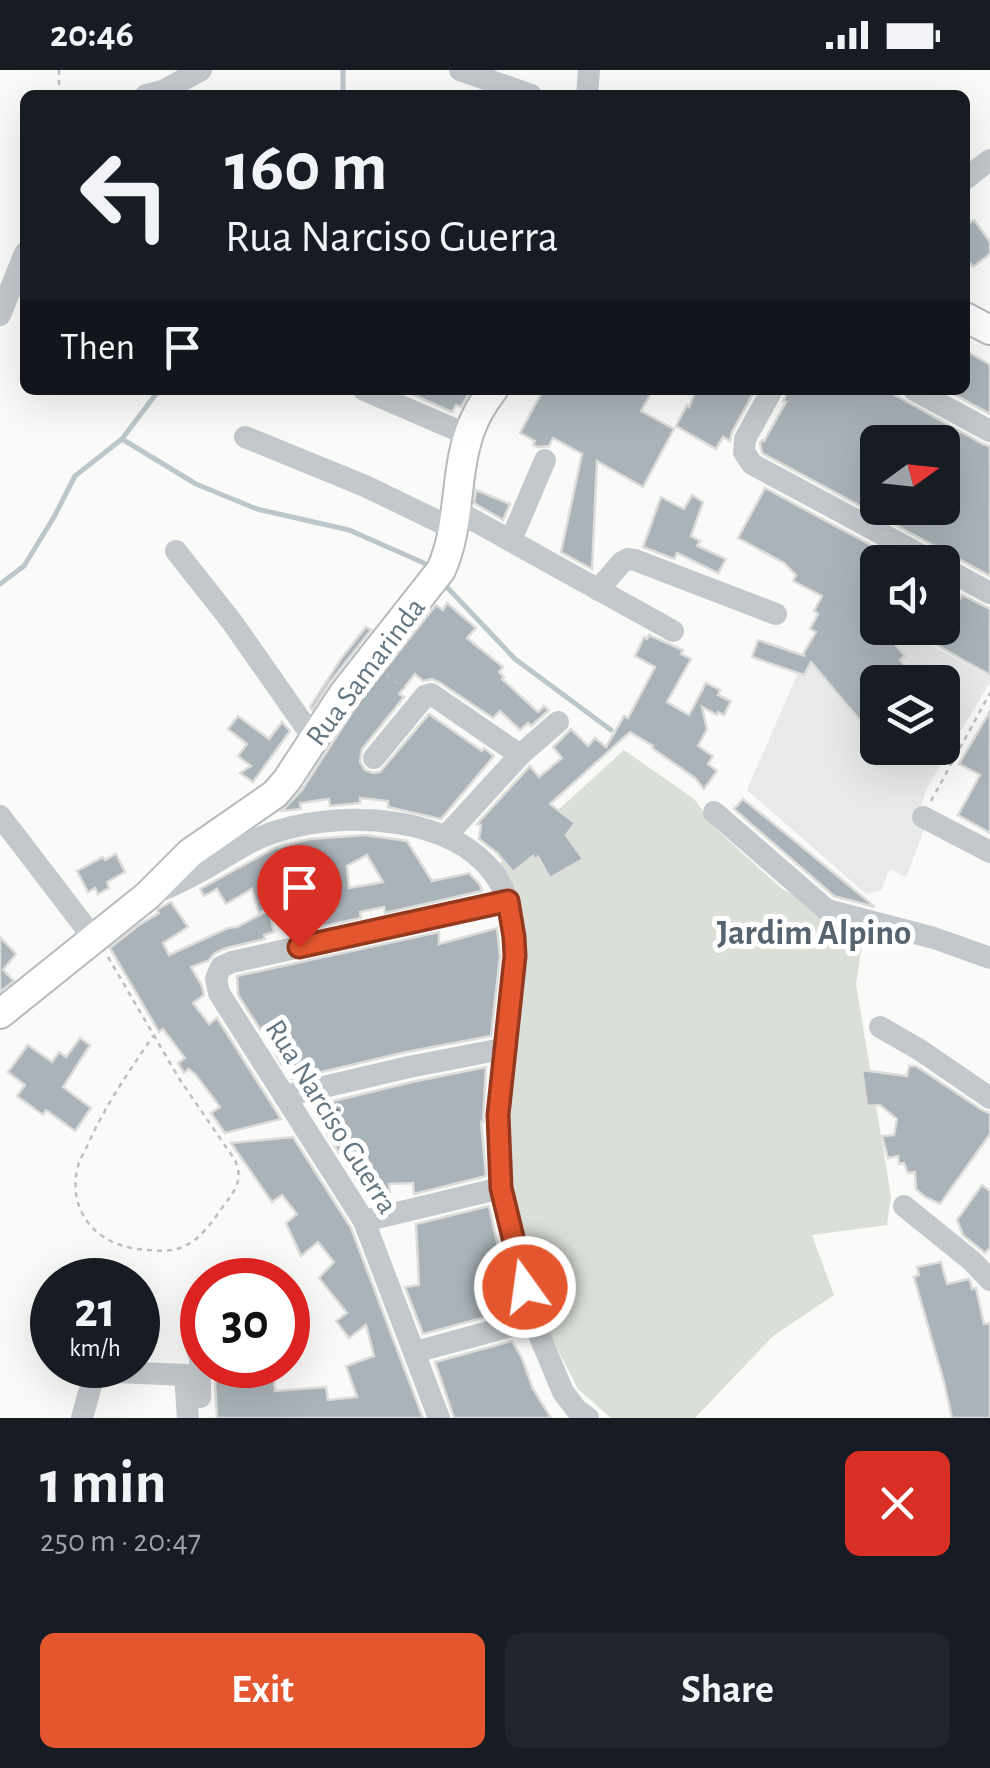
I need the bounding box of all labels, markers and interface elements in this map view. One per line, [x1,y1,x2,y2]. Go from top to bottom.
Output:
text: 20:46 [50,16,134,54]
icon: left [60,130,190,260]
text: 160 m [225,133,388,203]
text: Rua Narciso Guerra [225,215,558,260]
icon: arrive [155,320,210,375]
text: Then [60,329,135,367]
north arrow [860,425,960,525]
map controls [860,425,960,765]
button: sound [860,545,960,645]
street label: Rua Samarinda [301,592,431,752]
button: layers [860,665,960,765]
pin [257,845,342,948]
icon: arrive [272,860,327,915]
district label: Jardim Alpino [717,916,911,951]
street label: Rua Narciso Guerra [259,1015,403,1219]
position arrow [473,1235,577,1339]
speed limit sign: 30 [180,1258,310,1388]
text: 21 [74,1286,116,1336]
text: km/h [69,1336,121,1361]
button: close [845,1451,950,1556]
text: 1 min [40,1454,166,1514]
text: 250 m · 20:47 [40,1525,201,1557]
button: Exit [40,1633,485,1748]
button: Share [505,1633,950,1748]

